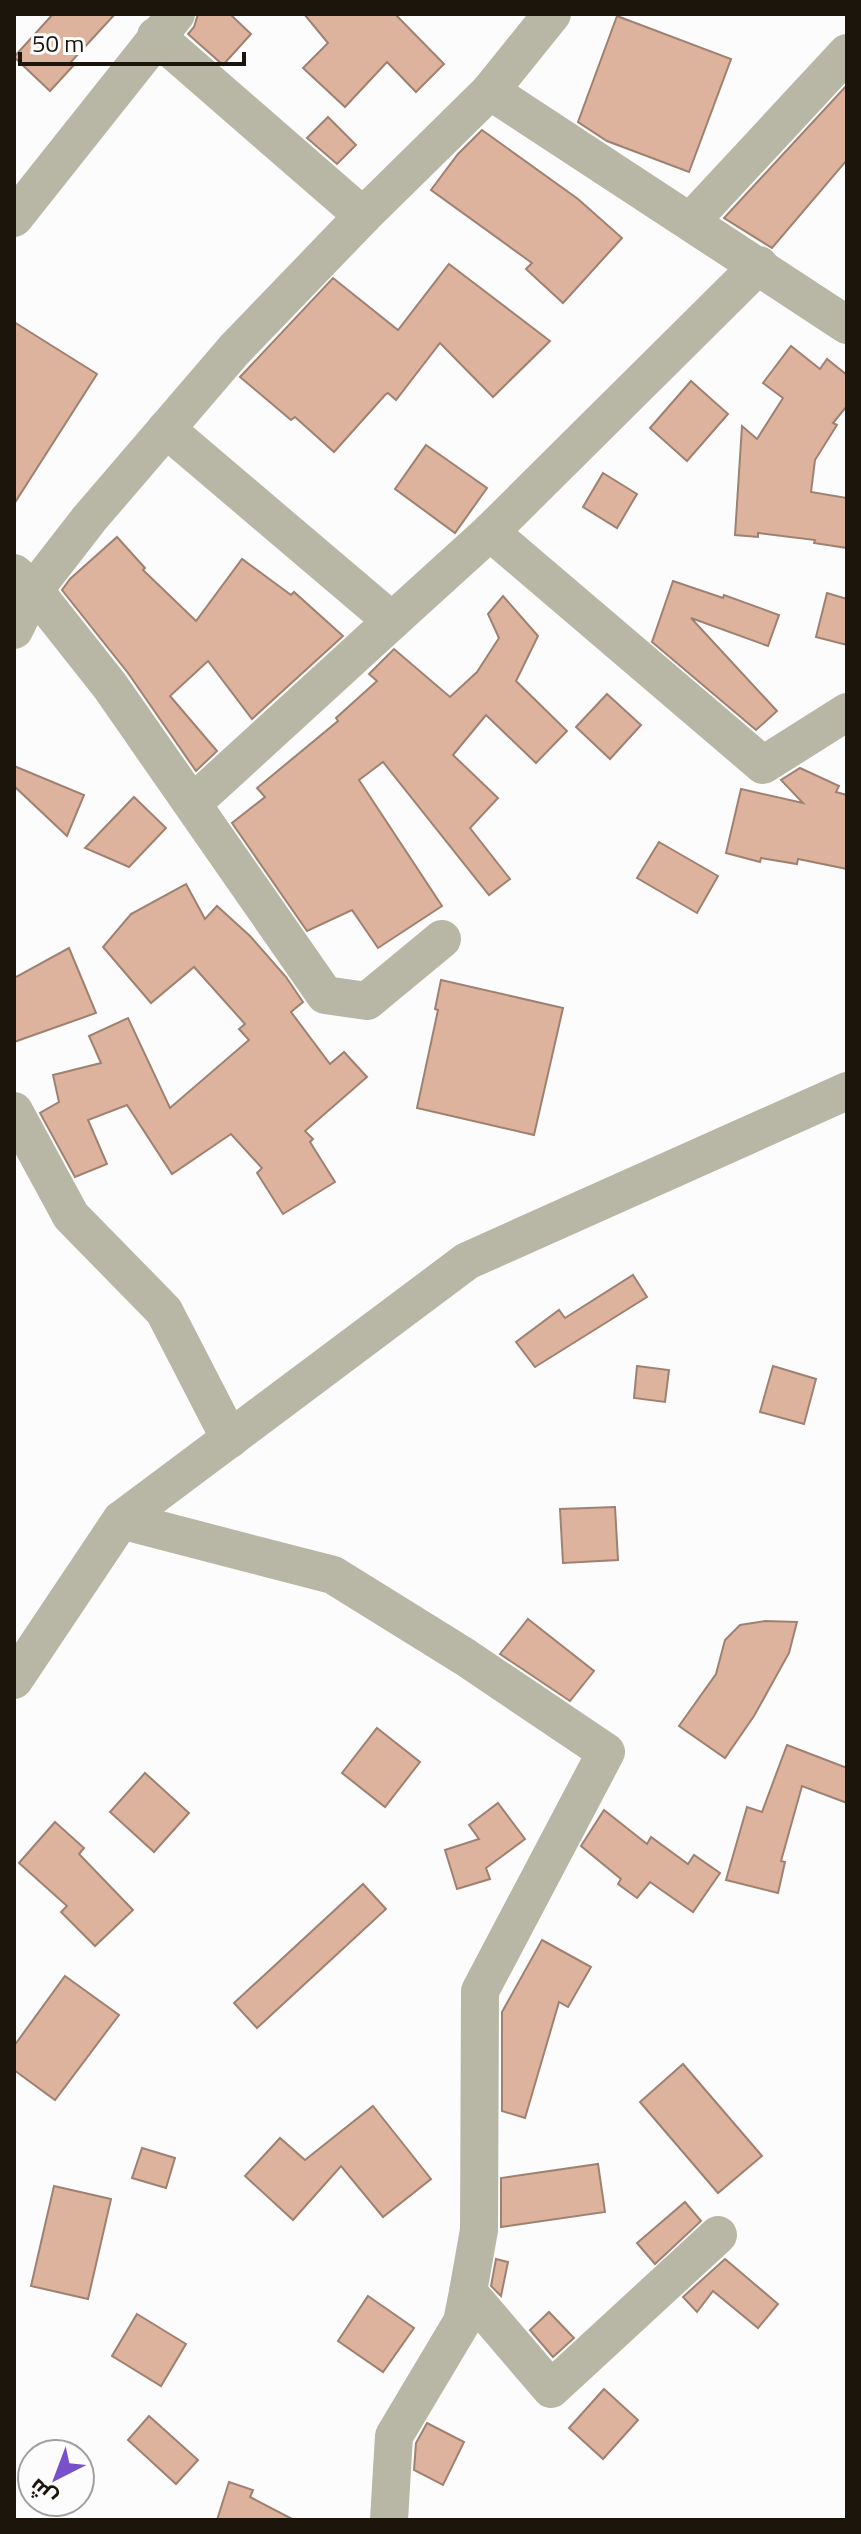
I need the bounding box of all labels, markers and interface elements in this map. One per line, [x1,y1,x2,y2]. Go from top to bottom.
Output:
scale bar [20,16,244,66]
text: 50 m [32,25,84,61]
north arrow [16,2438,96,2518]
text: ش [21,2471,64,2515]

